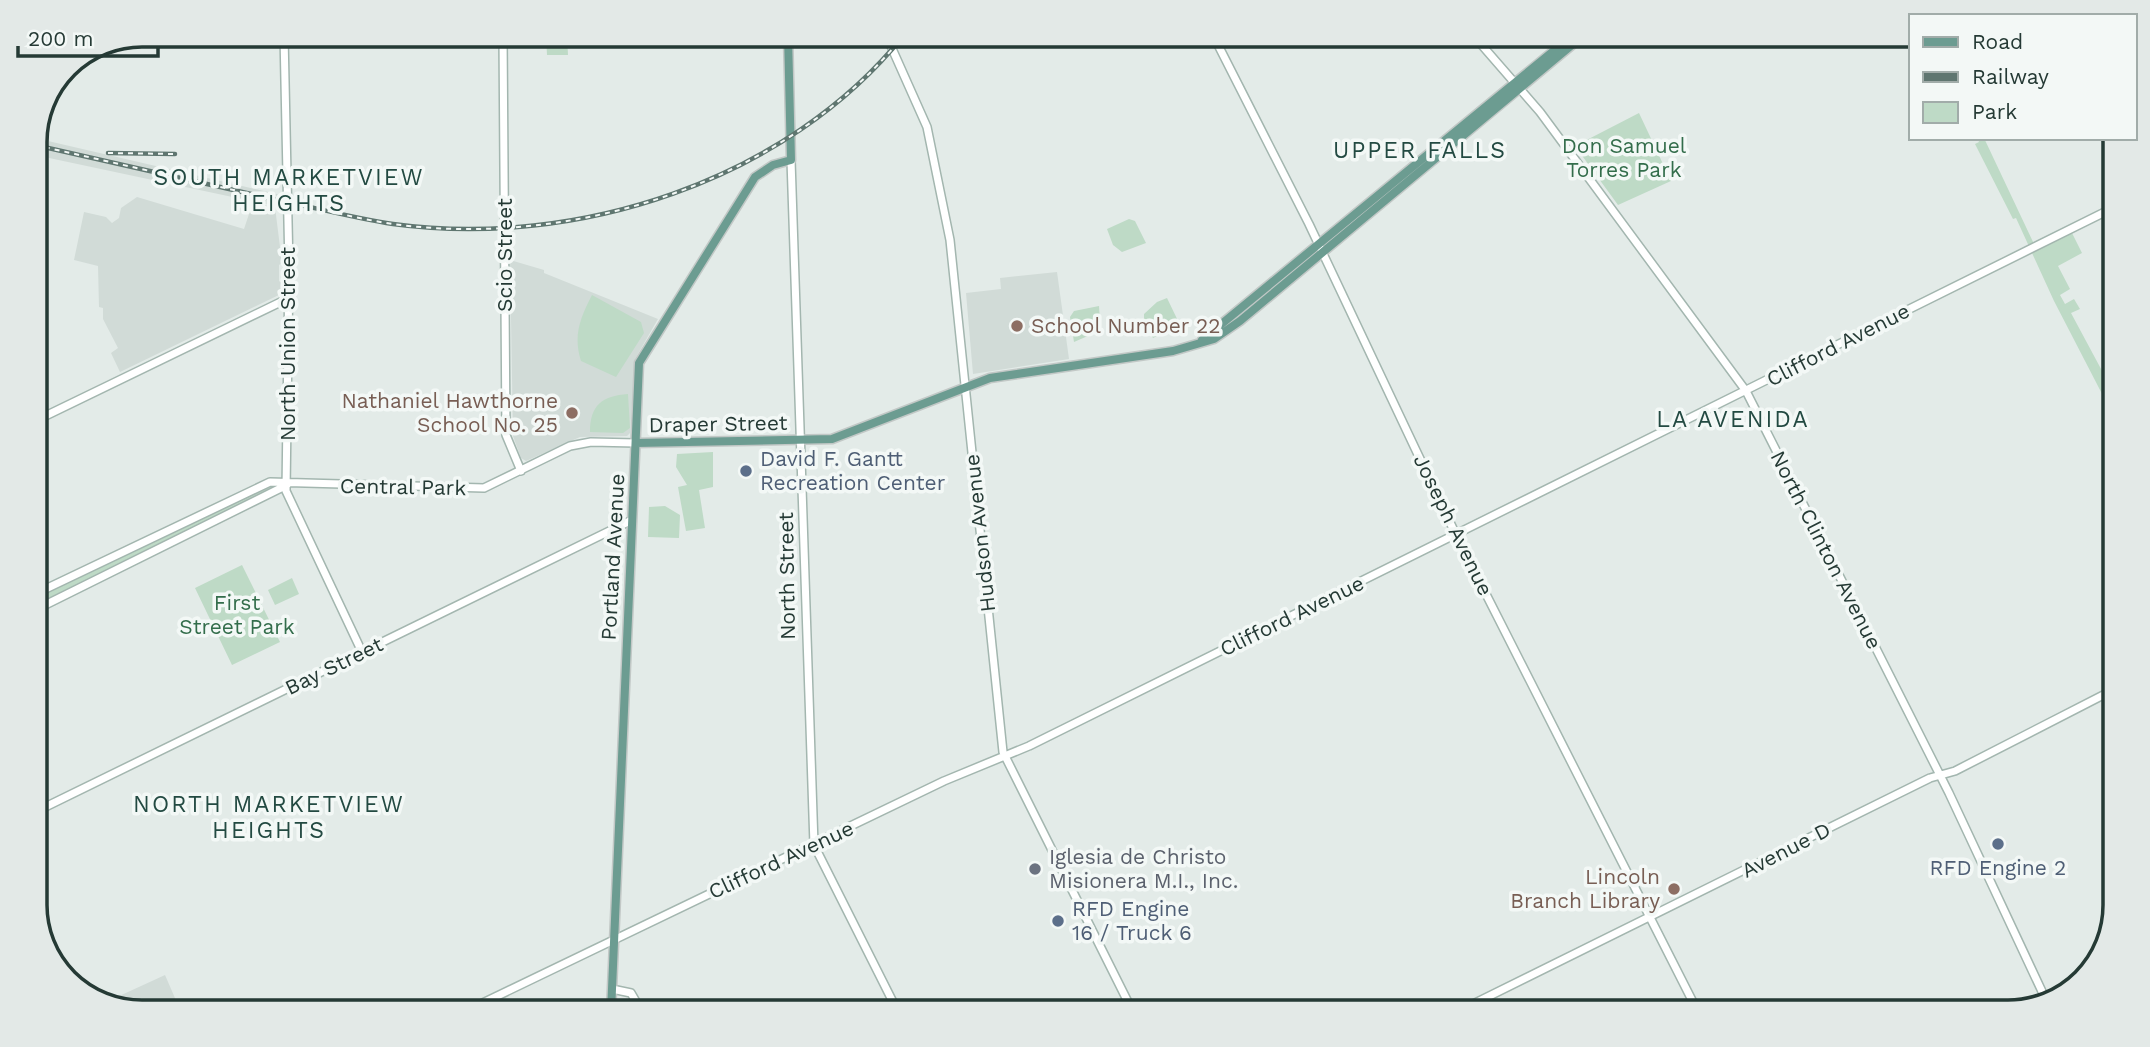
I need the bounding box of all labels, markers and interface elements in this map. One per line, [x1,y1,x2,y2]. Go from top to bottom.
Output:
scale bar [18,14,158,58]
legend [1909,14,2136,140]
text: 200 m [28,26,94,51]
text: Road [1972,29,2023,54]
text: Railway [1972,64,2049,89]
text: Park [1972,99,2017,124]
park label: Don Samuel Torres Park [1562,133,1687,182]
district label: UPPER FALLS [1333,137,1507,164]
district label: SOUTH MARKETVIEW HEIGHTS [153,164,425,217]
street label: Scio Street [492,198,517,312]
street label: North Union Street [275,247,300,441]
street label: Clifford Avenue [1762,298,1913,391]
place label: School Number 22 [1031,313,1221,338]
marker: School Number 22 [1009,318,1025,334]
place label: Nathaniel Hawthorne School No. 25 [341,388,558,437]
marker: Nathaniel Hawthorne School No. 25 [564,405,580,421]
district label: LA AVENIDA [1656,406,1810,433]
street label: Draper Street [648,410,788,437]
place label: David F. Gantt Recreation Center [760,446,946,495]
street label: North Clinton Avenue [1766,447,1887,653]
street label: Joseph Avenue [1408,450,1498,600]
street label: Hudson Avenue [959,453,1000,613]
marker: David F. Gantt Recreation Center [738,463,754,479]
street label: Central Park [340,473,466,500]
street label: Portland Avenue [596,473,629,641]
street label: North Street [773,512,800,640]
street label: Clifford Avenue [1216,570,1368,661]
park label: First Street Park [179,590,295,639]
street label: Bay Street [281,631,387,700]
district label: NORTH MARKETVIEW HEIGHTS [133,791,405,844]
street label: Clifford Avenue [704,815,857,904]
street label: Avenue D [1737,816,1834,883]
marker: RFD Engine 2 [1990,836,2006,852]
place label: Iglesia de Christo Misionera M.I., Inc. [1049,844,1238,893]
place label: RFD Engine 2 [1930,855,2066,880]
marker: Iglesia de Christo Misionera M.I., Inc. [1027,861,1043,877]
place label: Lincoln Branch Library [1510,864,1660,913]
marker: Lincoln Branch Library [1666,881,1682,897]
place label: RFD Engine 16 / Truck 6 [1072,896,1192,945]
marker: RFD Engine 16 / Truck 6 [1050,913,1066,929]

